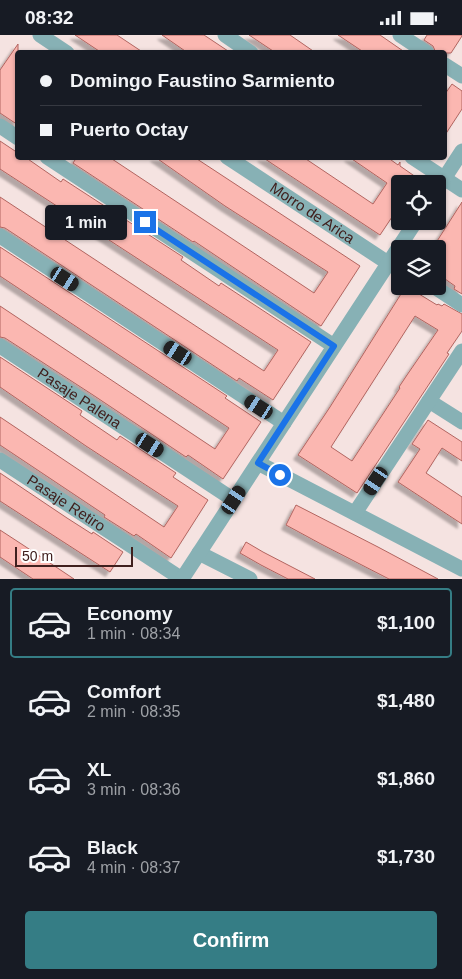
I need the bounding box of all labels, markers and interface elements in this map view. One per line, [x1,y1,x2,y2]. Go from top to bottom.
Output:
text: 08:32 [25,7,74,28]
text: Domingo Faustino Sarmiento [70,70,335,91]
text: Puerto Octay [70,119,188,140]
map controls [391,175,446,295]
button: locate [391,175,446,230]
street label: Morro de Arica [267,179,358,247]
callout: 1 min [45,205,128,239]
route end [134,211,156,233]
text: 1 min [65,214,107,231]
button: layers [391,240,446,295]
car [48,265,81,293]
car [161,339,194,367]
street label: Pasaje Palena [35,364,125,432]
car [242,393,275,421]
car [133,431,166,459]
route start [269,464,291,486]
car [361,464,390,498]
street label: Pasaje Retiro [24,471,109,535]
car [219,483,248,517]
scale bar [15,544,132,567]
text: 50 m [22,548,53,564]
icon: car [27,601,72,646]
text: Economy [87,603,173,624]
text: $1,100 [377,612,435,633]
text: 1 min · 08:34 [87,625,180,642]
icon: car [27,679,72,724]
text: Comfort [87,681,161,702]
text: $1,480 [377,690,435,711]
text: 2 min · 08:35 [87,703,180,720]
icon: car [27,757,72,802]
text: XL [87,759,111,780]
text: $1,860 [377,768,435,789]
text: 3 min · 08:36 [87,781,180,798]
icon: car [27,835,72,880]
text: Black [87,837,138,858]
text: $1,730 [377,846,435,867]
text: 4 min · 08:37 [87,859,180,876]
button: Confirm [25,911,437,969]

